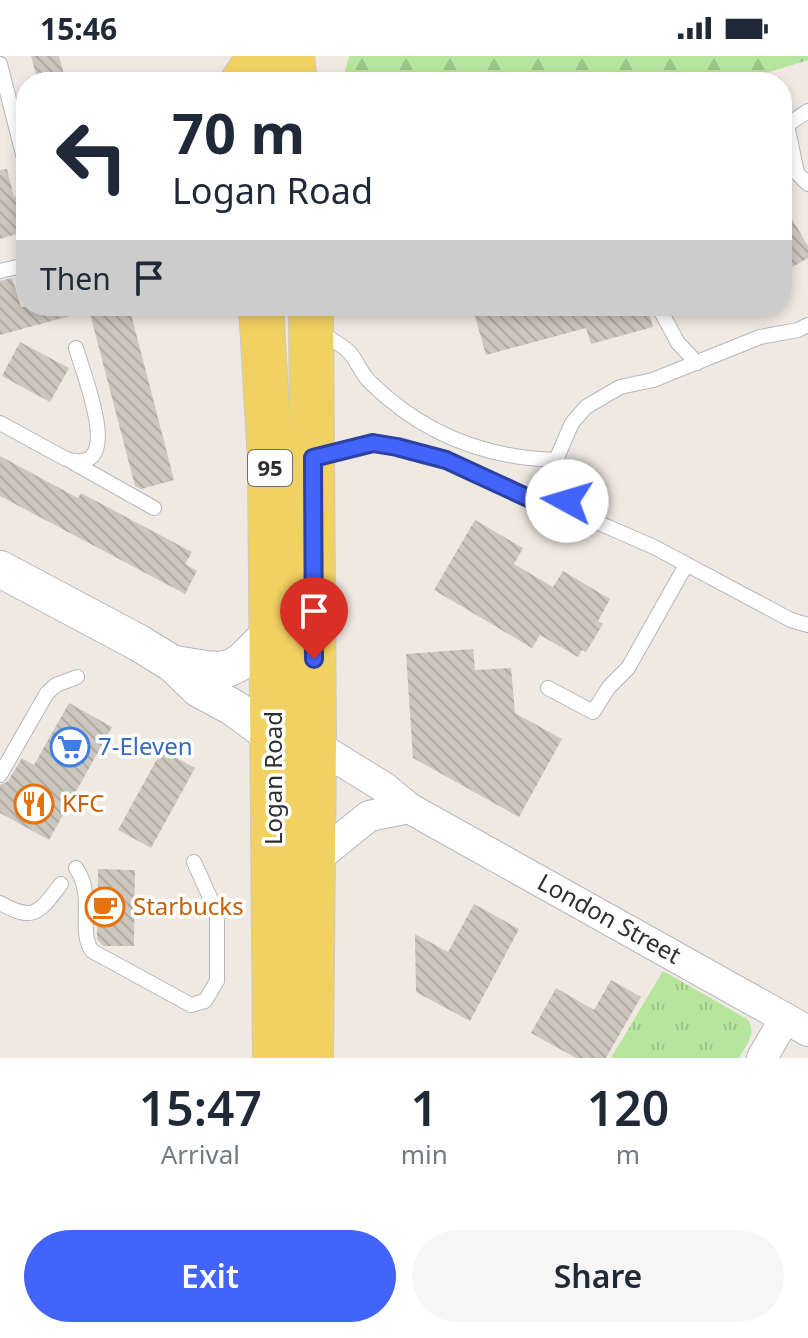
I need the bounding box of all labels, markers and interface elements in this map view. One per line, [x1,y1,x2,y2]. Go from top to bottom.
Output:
text: 15:46 [40,8,117,49]
text: 70 m [172,94,305,170]
icon: left [40,104,144,208]
text: Logan Road [172,166,373,215]
icon: arrive [127,256,171,300]
text: Then [40,258,111,299]
road number: 95 [248,450,292,486]
position arrow [525,459,609,543]
pin [280,577,348,659]
icon: arrive [292,589,336,633]
street label: Logan Road [256,711,289,845]
supermarket icon: 7-Eleven [49,726,91,768]
place label: 7-Eleven [98,729,193,762]
restaurant icon: KFC [13,783,55,825]
place label: KFC [62,786,104,819]
street label: London Street [532,865,688,971]
cafe icon: Starbucks [84,886,126,928]
place label: Starbucks [133,889,244,922]
text: 15:47 [139,1075,262,1140]
text: 1 [411,1075,438,1140]
text: 120 [587,1075,669,1140]
text: Arrival [161,1136,240,1172]
text: min [401,1136,448,1172]
text: m [616,1136,640,1172]
button: Exit [24,1230,396,1322]
button: Share [412,1230,784,1322]

